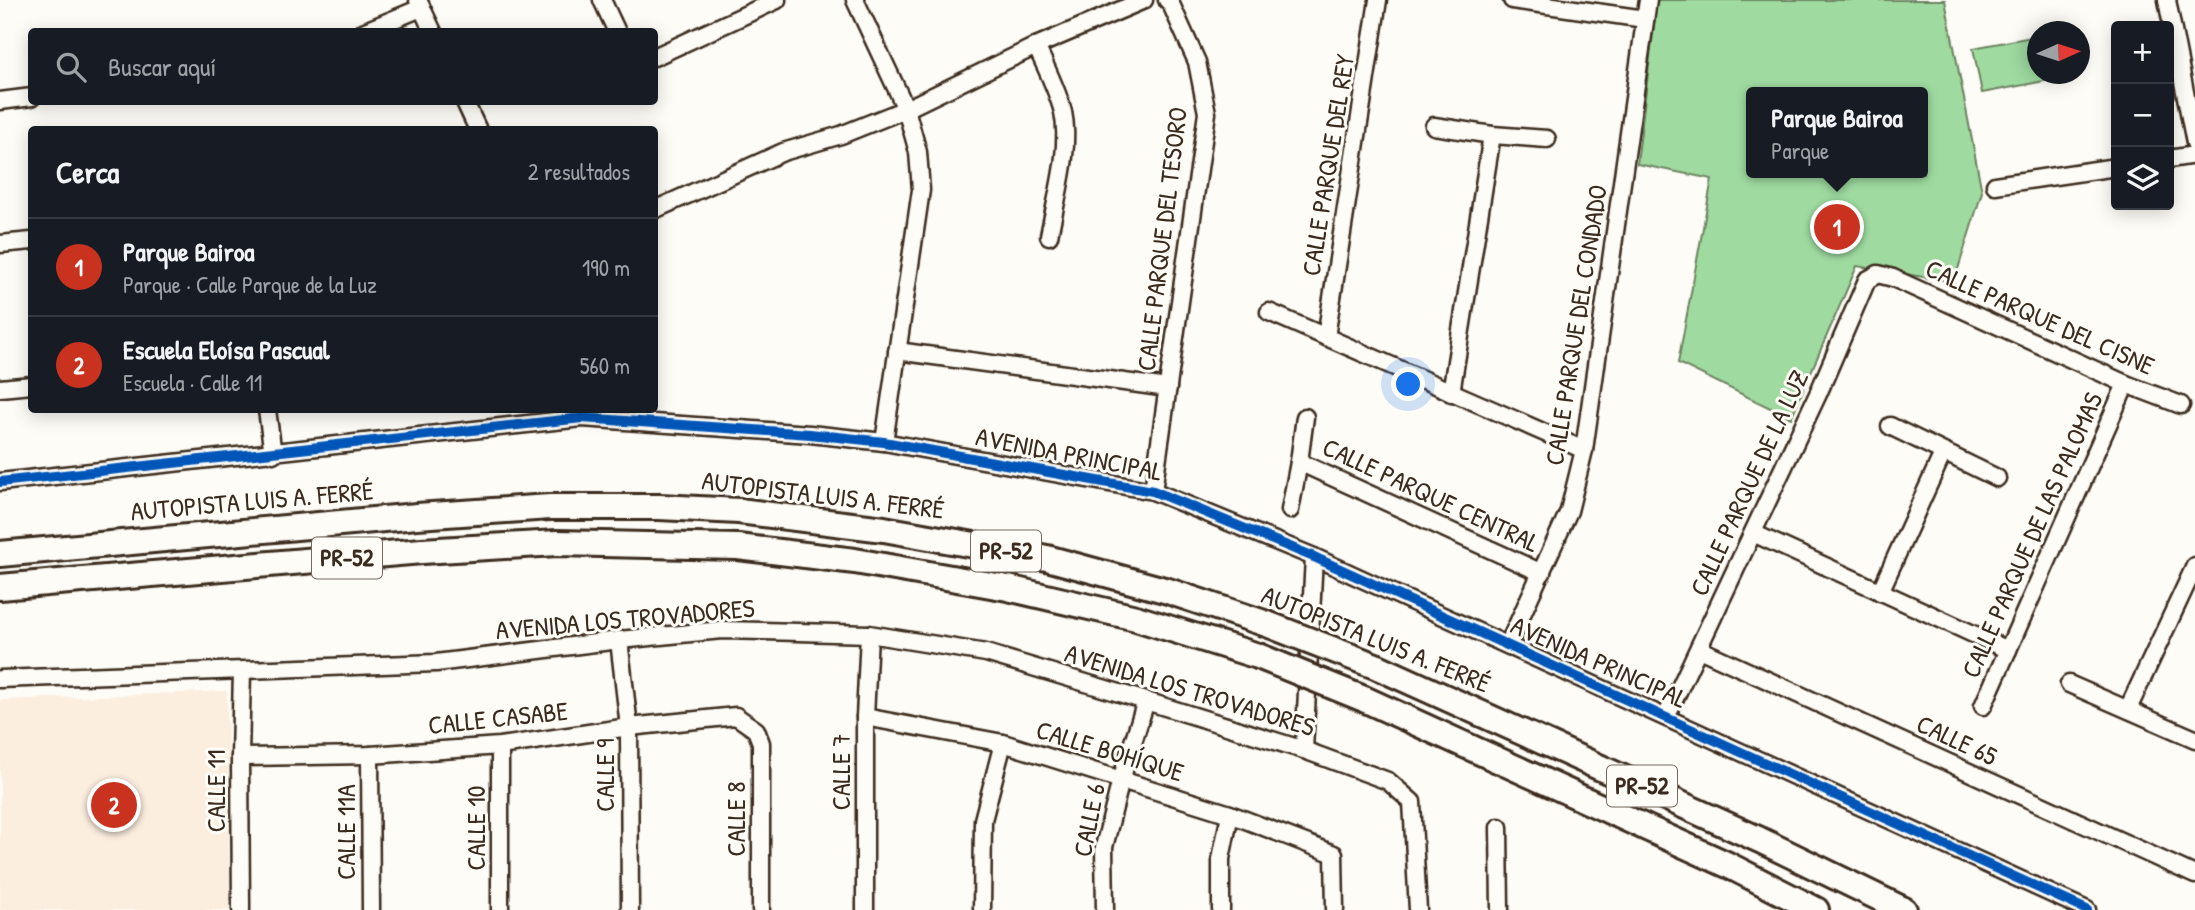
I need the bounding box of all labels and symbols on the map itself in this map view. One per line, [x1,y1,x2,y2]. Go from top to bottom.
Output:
north arrow [2027,21,2090,84]
street label: CALLE PARQUE DEL REY [1293,51,1362,278]
street label: CALLE PARQUE DEL TESORO [1128,105,1195,373]
street label: CALLE PARQUE DEL CONDADO [1536,182,1615,468]
pin: 1 [1814,201,1860,253]
street label: CALLE PARQUE DEL CISNE [1920,250,2160,383]
street label: CALLE PARQUE DE LA LUZ [1681,364,1816,601]
your location [1391,367,1425,401]
street label: CALLE PARQUE DE LAS PALOMAS [1953,386,2110,683]
street label: AVENIDA PRINCIPAL [973,418,1165,489]
street label: CALLE PARQUE CENTRAL [1317,429,1545,560]
street label: AUTOPISTA LUIS A. FERRÉ [700,462,947,527]
street label: AUTOPISTA LUIS A. FERRÉ [129,472,375,529]
road number: PR-52 [971,530,1041,572]
road number: PR-52 [312,538,382,578]
street label: AUTOPISTA LUIS A. FERRÉ [1257,577,1496,701]
street label: AVENIDA LOS TROVADORES [494,590,756,647]
street label: AVENIDA PRINCIPAL [1506,607,1693,716]
street label: AVENIDA LOS TROVADORES [1061,635,1319,744]
street label: CALLE CASABE [427,693,570,742]
street label: CALLE 65 [1911,706,2003,773]
street label: CALLE BOHÍQUE [1032,711,1189,790]
street label: CALLE 7 [823,734,858,810]
street label: CALLE 9 [587,738,622,812]
street label: CALLE 11 [198,750,233,832]
road number: PR-52 [1607,766,1677,806]
pin: 2 [91,779,137,831]
street label: CALLE 6 [1064,780,1113,860]
street label: CALLE 8 [718,781,753,857]
street label: CALLE 11A [328,784,363,880]
street label: CALLE 10 [458,786,493,870]

